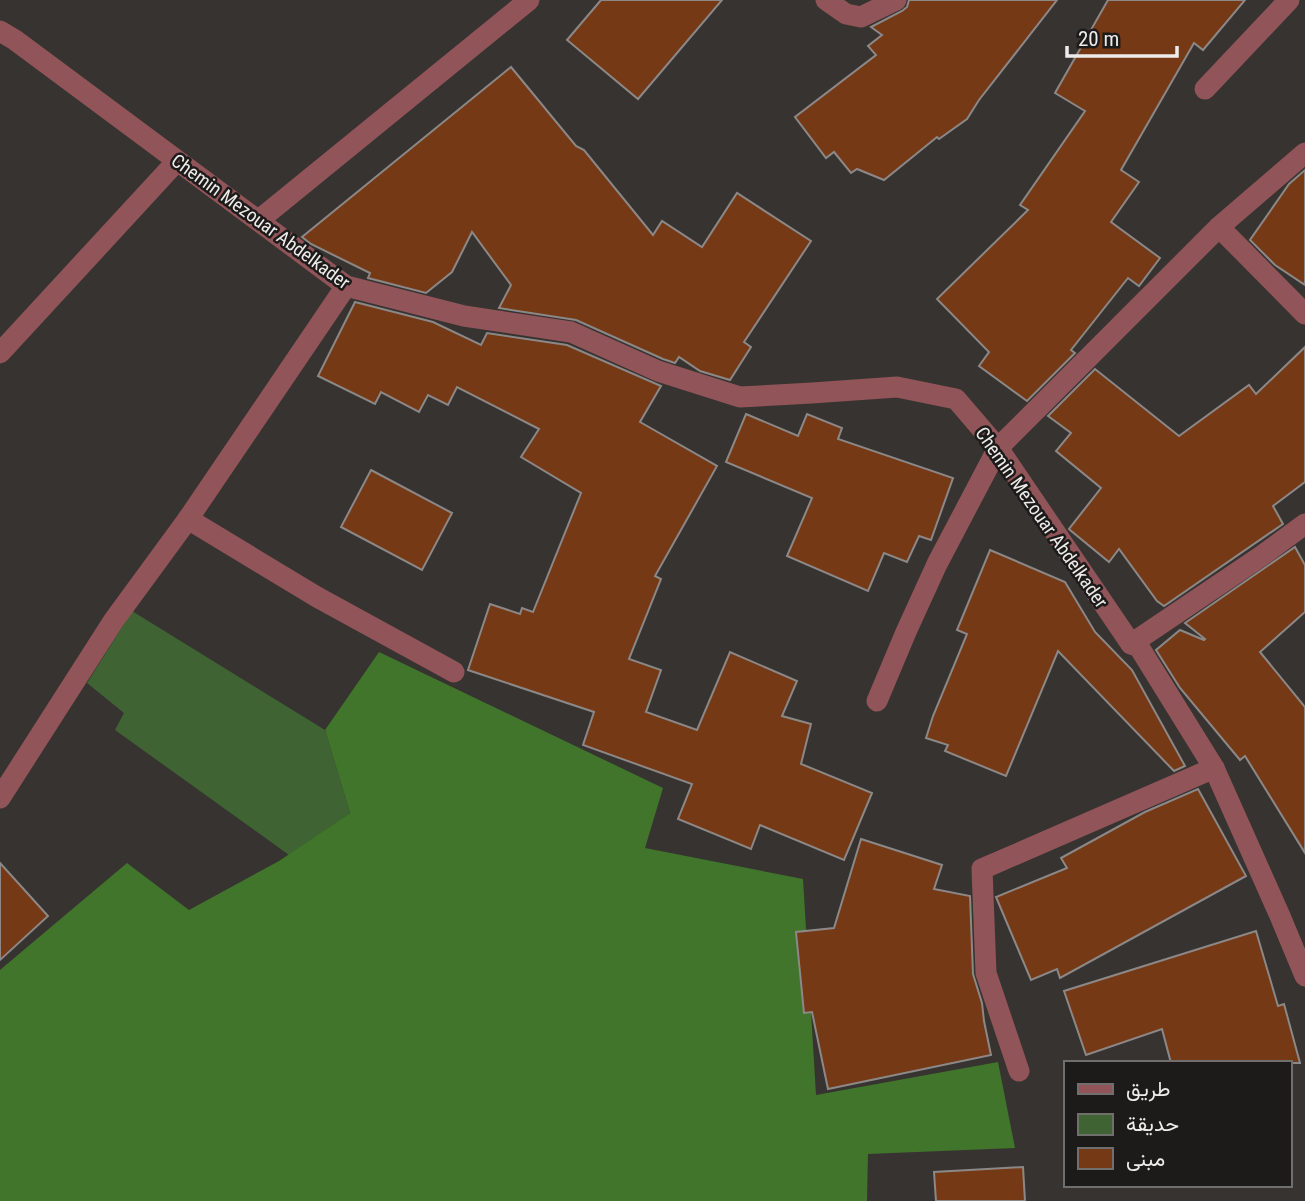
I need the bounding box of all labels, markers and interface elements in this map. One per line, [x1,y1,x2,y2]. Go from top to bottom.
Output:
scale bar [1067,14,1177,58]
text: 20 m [1078,27,1119,51]
street label: Chemin Mezouar Abdelkader [167,149,355,294]
street label: Chemin Mezouar Abdelkader [970,423,1113,612]
legend [1064,1061,1291,1187]
text: طريق [1126,1077,1171,1102]
text: حديقة [1126,1112,1179,1136]
text: مبنى [1126,1147,1165,1171]

